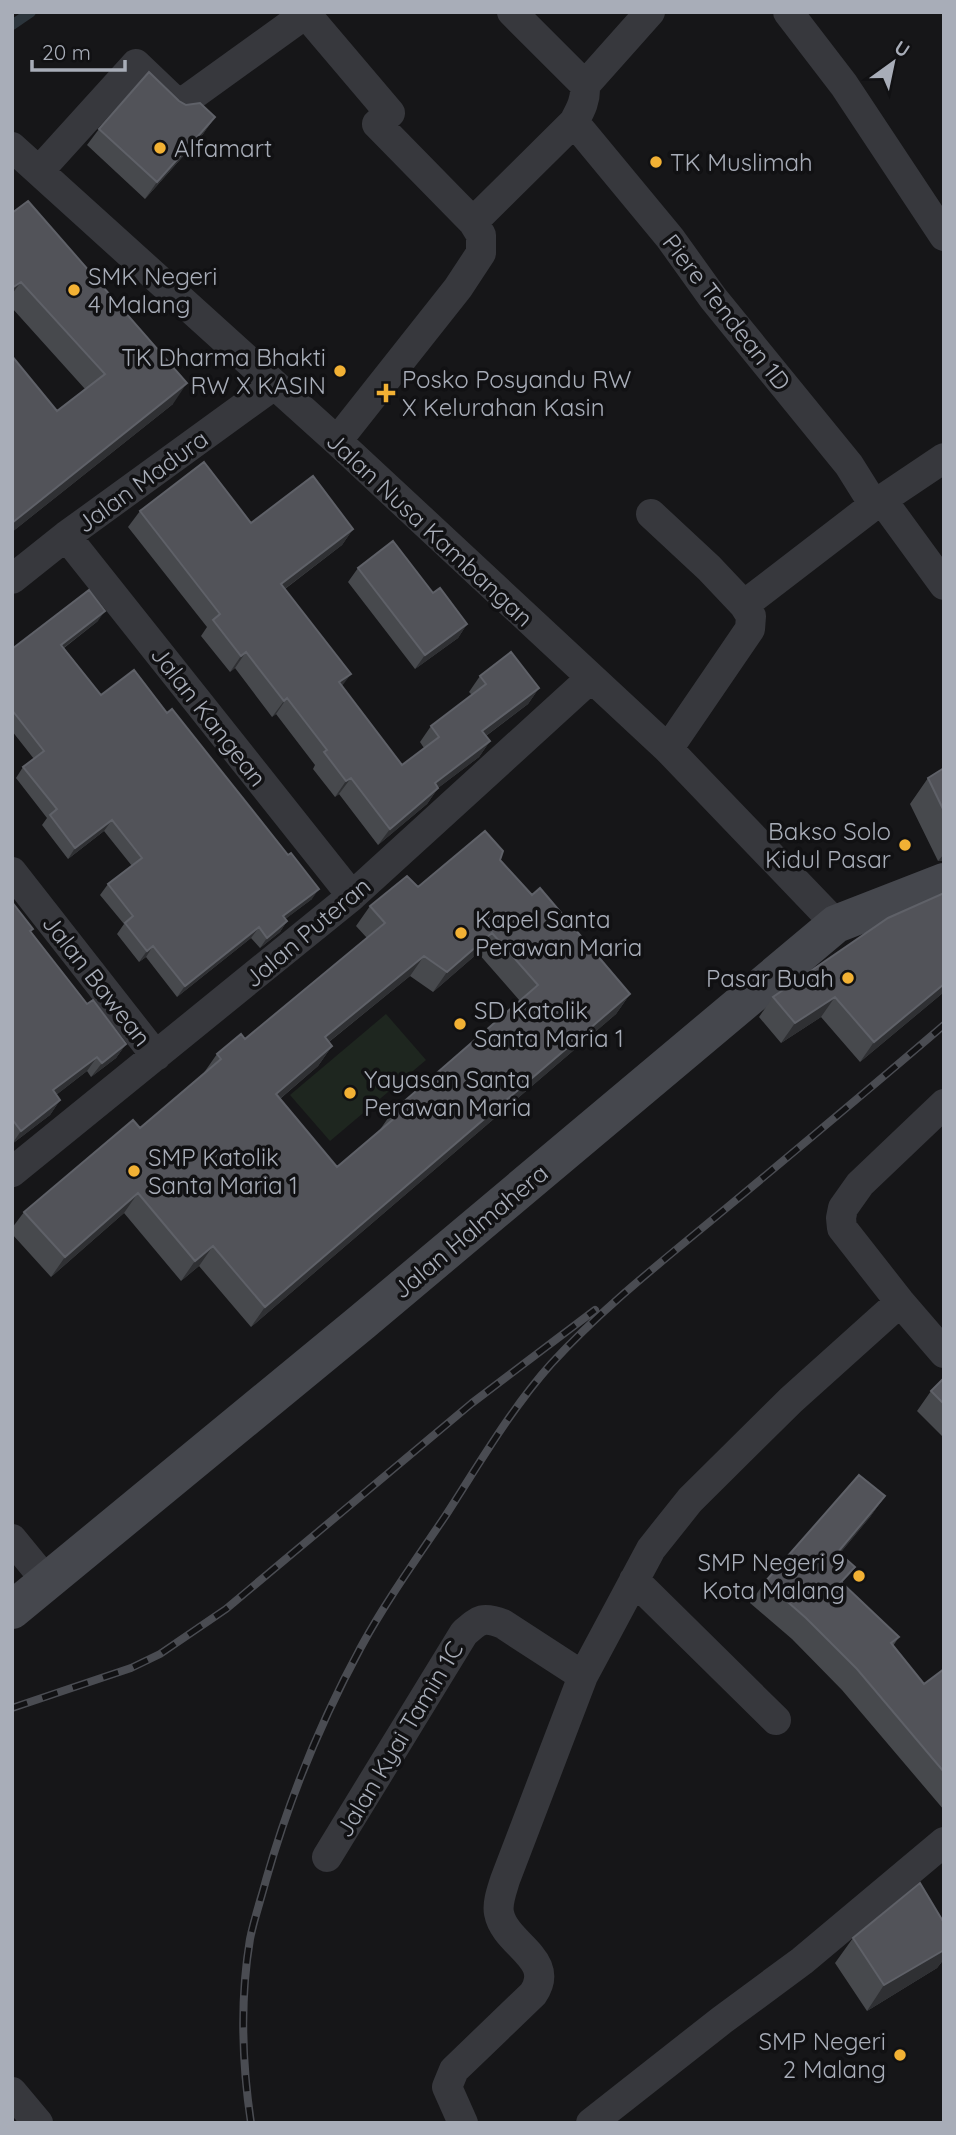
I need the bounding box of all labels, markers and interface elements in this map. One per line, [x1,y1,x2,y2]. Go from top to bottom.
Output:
scale bar [32,28,124,72]
north arrow [858,28,928,98]
text: U [890,35,914,62]
text: 20 m [42,39,91,65]
place label: Alfamart [174,133,272,163]
marker: Alfamart [152,140,168,156]
place label: TK Muslimah [670,147,813,177]
marker: TK Muslimah [648,154,664,170]
street label: Piere Tendean 1D [657,228,797,396]
place label: SMK Negeri 4 Malang [88,261,217,319]
marker: SMK Negeri 4 Malang [66,282,82,298]
place label: TK Dharma Bhakti RW X KASIN [121,342,326,400]
marker: TK Dharma Bhakti RW X KASIN [332,363,348,379]
place label: Posko Posyandu RW X Kelurahan Kasin [402,364,631,422]
marker: Posko Posyandu RW X Kelurahan Kasin [376,383,396,403]
street label: Jalan Madura [70,423,214,539]
street label: Jalan Nusa Kambangan [321,426,539,632]
street label: Jalan Kangean [145,640,273,792]
place label: Bakso Solo Kidul Pasar [765,816,891,874]
marker: Bakso Solo Kidul Pasar [897,837,913,853]
street label: Jalan Puteran [238,871,376,993]
place label: Kapel Santa Perawan Maria [475,904,642,962]
street label: Jalan Bawean [36,908,158,1052]
marker: Kapel Santa Perawan Maria [453,925,469,941]
place label: Pasar Buah [706,963,834,993]
marker: Pasar Buah [840,970,856,986]
place label: SD Katolik Santa Maria 1 [474,995,624,1053]
marker: SD Katolik Santa Maria 1 [452,1016,468,1032]
place label: Yayasan Santa Perawan Maria [364,1064,531,1122]
marker: Yayasan Santa Perawan Maria [342,1085,358,1101]
place label: SMP Katolik Santa Maria 1 [148,1142,298,1200]
street label: Jalan Halmahera [386,1157,554,1305]
marker: SMP Katolik Santa Maria 1 [126,1163,142,1179]
place label: SMP Negeri 9 Kota Malang [698,1547,845,1605]
marker: SMP Negeri 9 Kota Malang [851,1568,867,1584]
street label: Jalan Kyai Tamin 1C [329,1636,469,1842]
place label: SMP Negeri 2 Malang [758,2026,886,2084]
marker: SMP Negeri 2 Malang [892,2047,908,2063]

